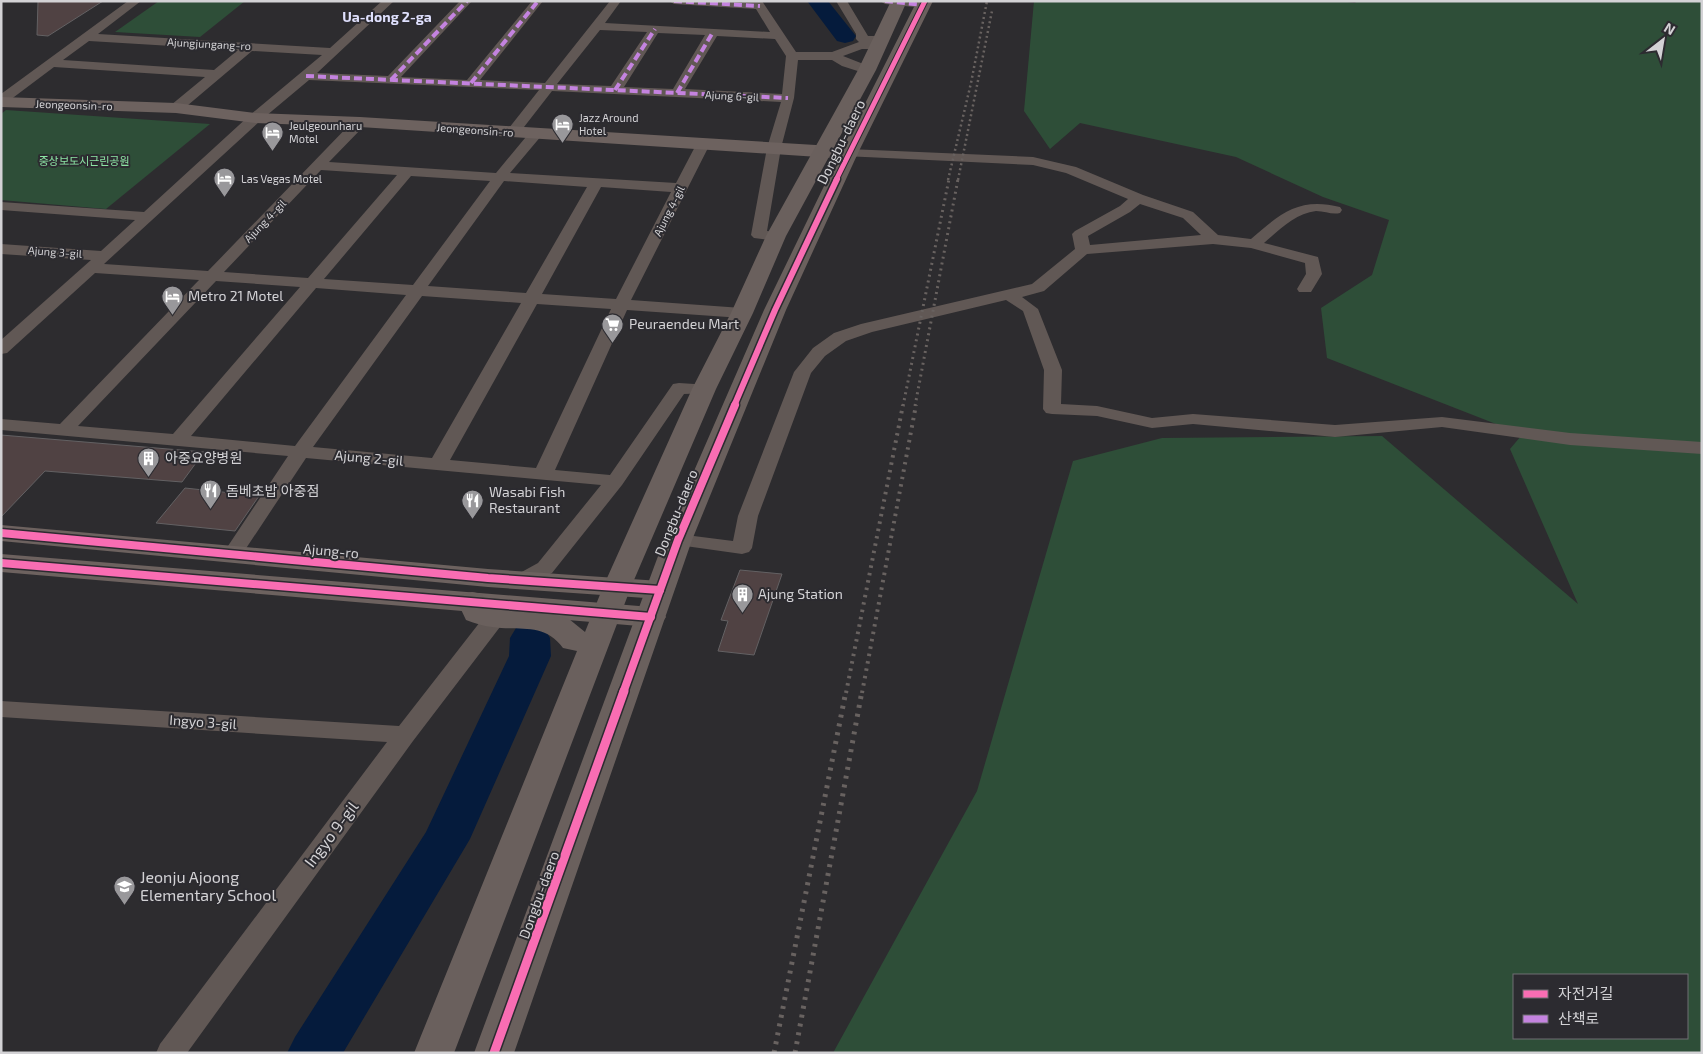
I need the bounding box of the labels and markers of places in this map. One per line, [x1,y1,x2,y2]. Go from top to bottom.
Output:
place label: Jazz Around Hotel [579,111,639,137]
hotel icon: Jazz Around Hotel [551,112,575,143]
place label: Jeulgeounharu Motel [289,119,362,145]
hotel icon: Jeulgeounharu Motel [261,120,285,151]
hotel icon: Las Vegas Motel [213,167,237,198]
place label: Las Vegas Motel [241,172,323,185]
hotel icon: Metro 21 Motel [160,284,184,315]
place label: Metro 21 Motel [188,287,284,304]
supermarket icon: Peuraendeu Mart [601,312,625,343]
place label: Peuraendeu Mart [629,315,739,332]
building icon: 아중요양병원 [137,446,161,477]
place label: 아중요양병원 [165,449,242,466]
restaurant icon: 돔베초밥 아중점 [198,479,222,510]
place label: 돔베초밥 아중점 [226,482,319,499]
place label: Wasabi Fish Restaurant [489,483,565,516]
restaurant icon: Wasabi Fish Restaurant [461,488,485,519]
building icon: Ajung Station [730,582,754,613]
place label: Ajung Station [758,585,843,602]
place label: Jeonju Ajoong Elementary School [140,867,276,904]
school or university icon: Jeonju Ajoong Elementary School [112,874,136,905]

